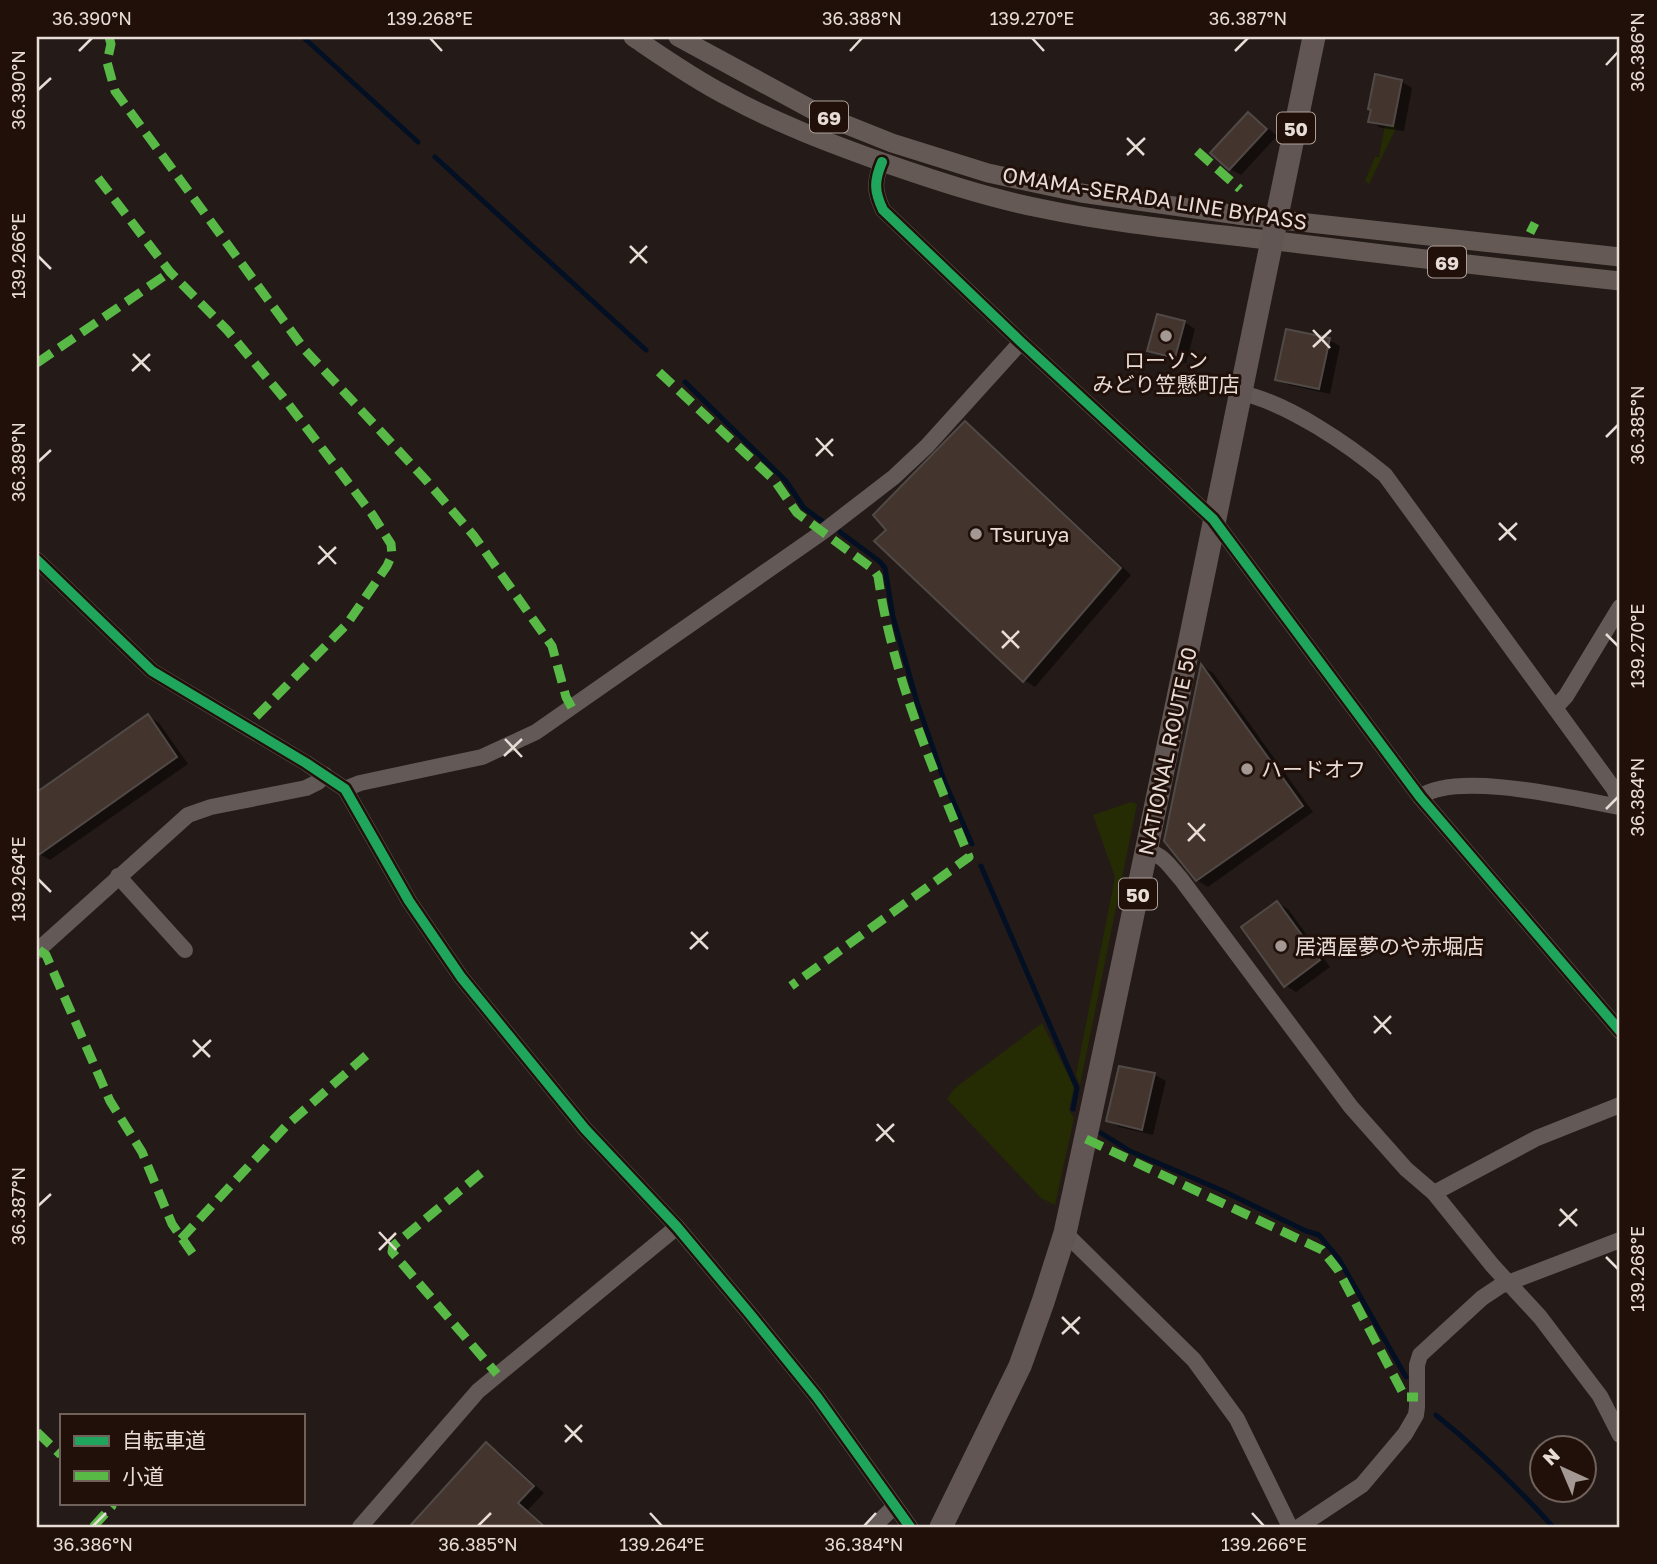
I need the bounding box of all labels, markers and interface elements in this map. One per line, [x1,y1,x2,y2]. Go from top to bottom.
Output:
text: 36.390°N [52,7,132,29]
text: 139.268°E [387,7,473,29]
text: 36.388°N [822,7,902,29]
text: 139.270°E [990,7,1074,29]
text: 36.387°N [1209,7,1287,29]
text: 36.386°N [1626,12,1648,92]
text: 36.390°N [7,50,29,130]
road number: 69 [810,102,848,132]
road number: 50 [1277,112,1315,144]
street label: OMAMA-SERADA LINE BYPASS [1001,161,1309,235]
text: 139.266°E [7,213,29,299]
road number: 69 [1428,246,1466,278]
marker: ローソン みどり笠懸町店 [1158,328,1174,344]
place label: ローソン みどり笠懸町店 [1093,347,1240,397]
text: 36.385°N [1626,385,1648,465]
text: 36.389°N [7,422,29,502]
place label: Tsuruya [990,521,1070,547]
marker: Tsuruya [968,526,984,542]
text: 139.270°E [1626,604,1648,688]
street label: NATIONAL ROUTE 50 [1132,645,1202,857]
place label: ハードオフ [1261,756,1366,782]
text: 36.384°N [1626,757,1648,837]
marker: ハードオフ [1239,761,1255,777]
text: 139.264°E [7,837,29,921]
road number: 50 [1119,878,1157,909]
place label: 居酒屋夢のや赤堀店 [1295,933,1484,959]
marker: 居酒屋夢のや赤堀店 [1273,938,1289,954]
text: 36.387°N [7,1167,29,1245]
text: 139.268°E [1626,1226,1648,1312]
legend [60,1414,304,1504]
text: 自転車道 [122,1427,206,1453]
north arrow [1528,1434,1598,1504]
text: N [1538,1443,1564,1470]
text: 小道 [122,1463,164,1489]
text: 36.386°N [53,1533,133,1555]
text: 36.385°N [438,1533,518,1555]
text: 139.264°E [620,1533,704,1555]
text: 36.384°N [824,1533,904,1555]
text: 139.266°E [1221,1533,1307,1555]

